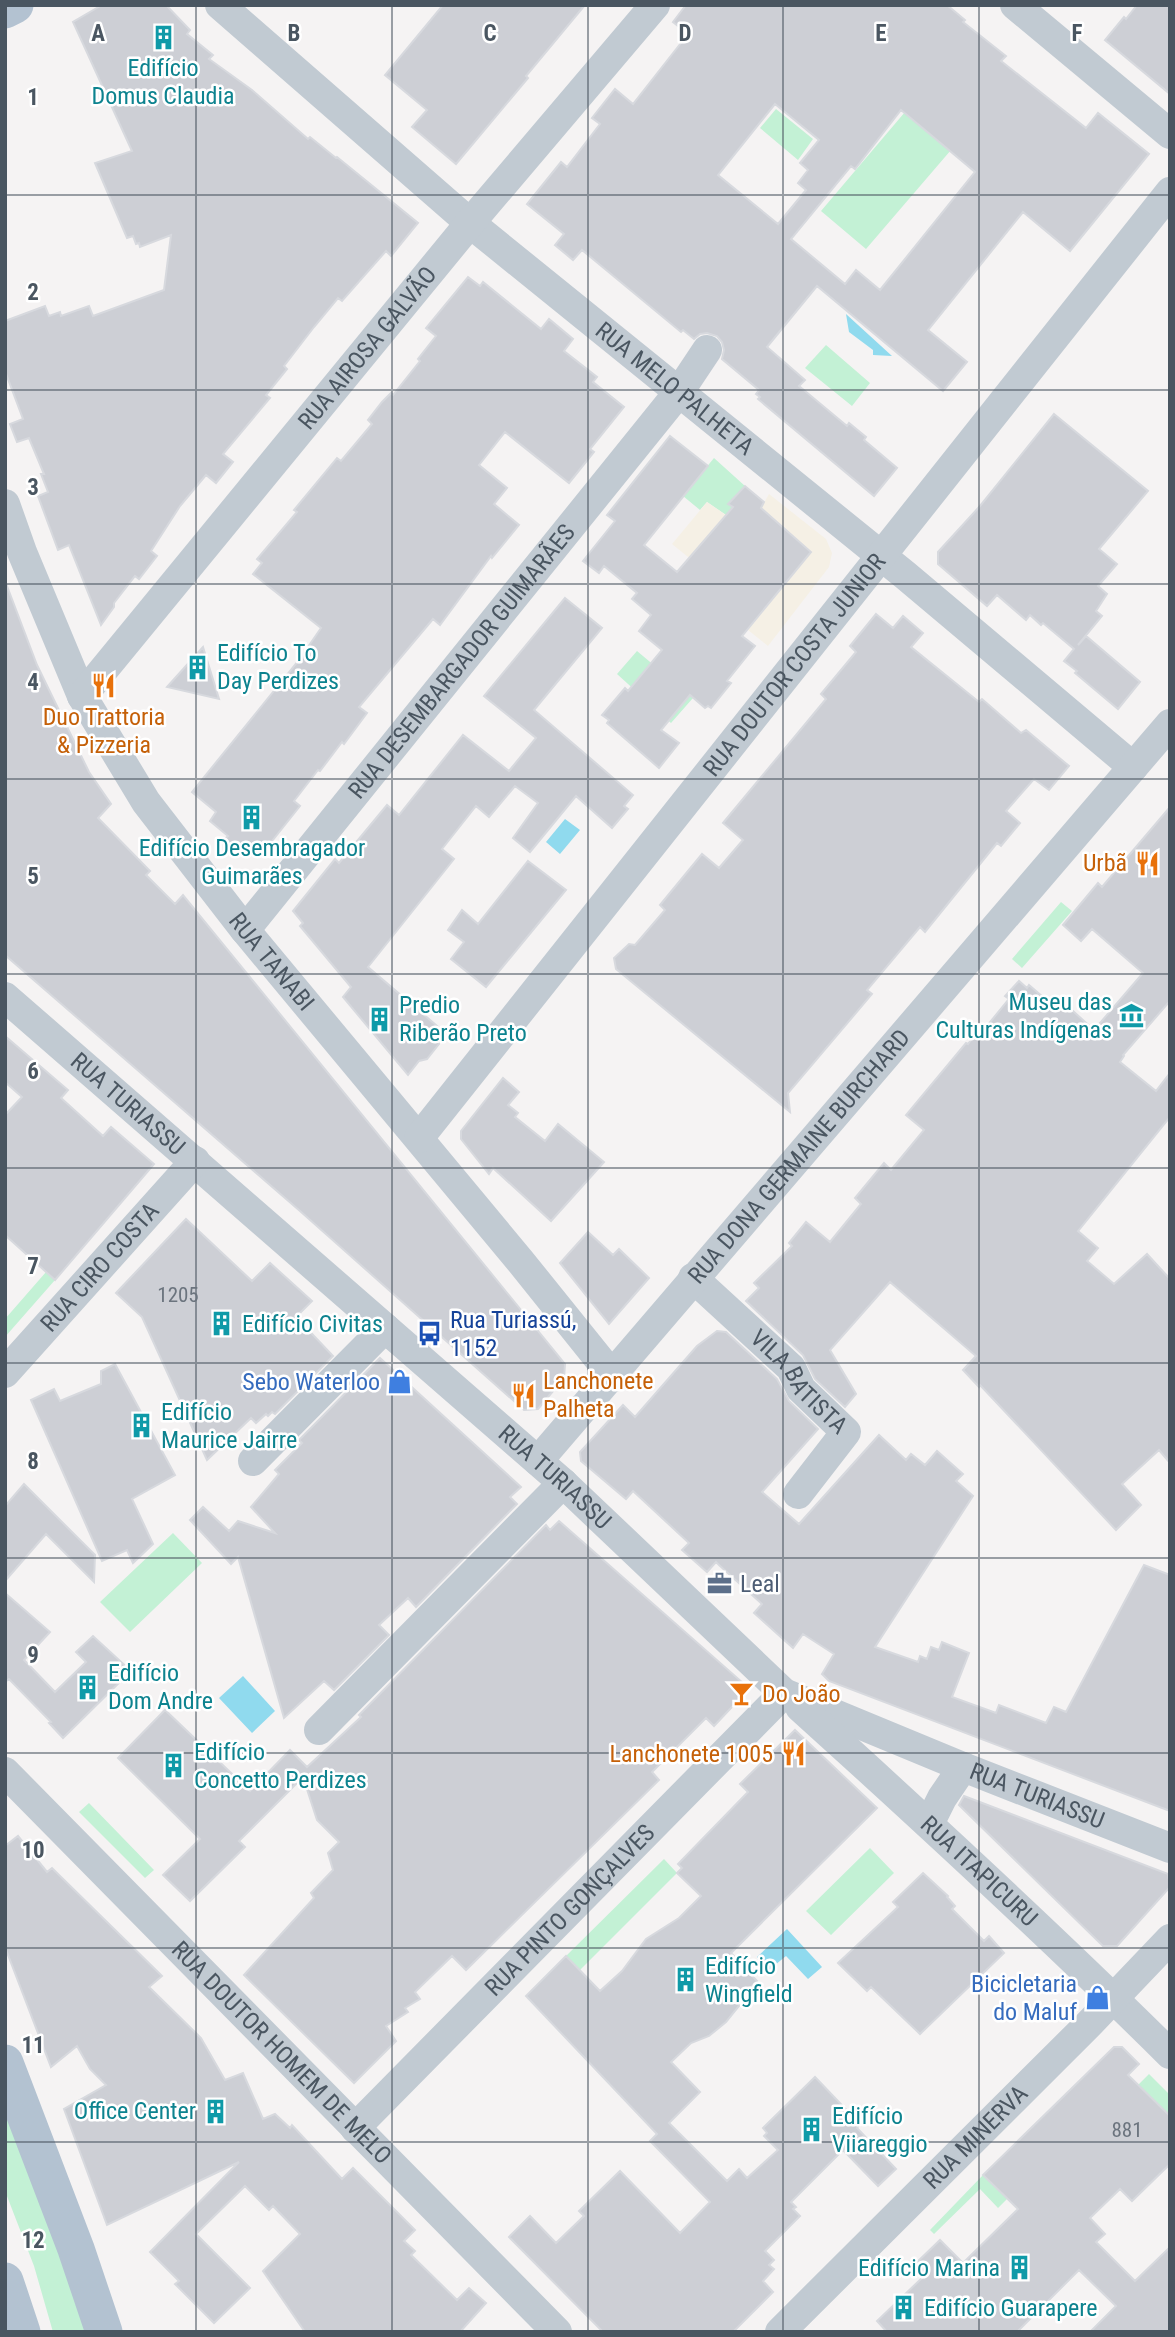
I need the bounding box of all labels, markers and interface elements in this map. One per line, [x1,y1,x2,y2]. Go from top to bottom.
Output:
text: A [91,20,105,47]
text: B [288,20,300,47]
text: C [483,20,497,47]
text: D [679,20,692,47]
text: E [875,20,887,47]
text: F [1072,20,1083,47]
building icon: Edifício Domus Claudia [149,23,177,51]
place label: Edifício Domus Claudia [92,54,235,110]
text: 1 [27,84,39,111]
street label: RUA AIROSA GALVÃO [292,261,442,435]
text: 2 [27,279,39,306]
street label: RUA MELO PALHETA [590,316,760,461]
text: 3 [27,474,39,501]
street label: RUA DESEMBARGADOR GUIMARÃES [343,519,581,804]
street label: RUA DOUTOR COSTA JUNIOR [698,548,892,782]
place label: Edifício To Day Perdizes [217,639,339,695]
building icon: Edifício To Day Perdizes [183,653,211,681]
text: 4 [27,669,39,696]
restaurant icon: Duo Trattoria & Pizzeria [90,672,118,700]
place label: Duo Trattoria & Pizzeria [43,703,165,759]
building icon: Edifício Desembragador Guimarães [238,803,266,831]
place label: Edifício Desembragador Guimarães [139,834,365,890]
place label: Urbã [1083,849,1127,877]
restaurant icon: Urbã [1133,849,1161,877]
text: 5 [27,863,39,890]
street label: RUA TANABI [223,907,320,1016]
place label: Museu das Culturas Indígenas [935,988,1112,1044]
place label: Predio Riberão Preto [399,991,527,1047]
museum icon: Museu das Culturas Indígenas [1118,1002,1146,1030]
building icon: Predio Riberão Preto [365,1005,393,1033]
street label: RUA DONA GERMAINE BURCHARD [682,1024,916,1289]
street label: RUA TURIASSU [65,1047,191,1161]
text: 6 [27,1058,39,1085]
street label: RUA CIRO COSTA [35,1197,165,1337]
text: 7 [27,1253,39,1280]
house number: 1205 [157,1283,199,1307]
place label: Rua Turiassú, 1152 [450,1306,576,1362]
building icon: Edifício Civitas [208,1310,236,1338]
place label: Edifício Civitas [242,1310,383,1338]
bus stop icon: Rua Turiassú, 1152 [416,1320,444,1348]
street label: VILA BATISTA [745,1324,853,1440]
place label: Lanchonete Palheta [543,1367,653,1423]
place label: Sebo Waterloo [242,1368,380,1396]
shop icon: Sebo Waterloo [386,1368,414,1396]
restaurant icon: Lanchonete Palheta [509,1381,537,1409]
place label: Edifício Maurice Jairre [161,1398,297,1454]
building icon: Edifício Maurice Jairre [127,1412,155,1440]
street label: RUA TURIASSU [493,1419,617,1535]
text: 8 [27,1448,39,1475]
office icon: Leal [706,1570,734,1598]
place label: Leal [740,1570,780,1598]
text: 9 [27,1642,39,1669]
place label: Edifício Dom Andre [108,1659,213,1715]
building icon: Edifício Dom Andre [74,1673,102,1701]
bar icon: Do João [728,1680,756,1708]
place label: Do João [762,1680,840,1708]
place label: Edifício Concetto Perdizes [194,1738,367,1794]
place label: Lanchonete 1005 [610,1740,773,1768]
restaurant icon: Lanchonete 1005 [779,1740,807,1768]
building icon: Edifício Concetto Perdizes [160,1752,188,1780]
street label: RUA TURIASSU [966,1757,1108,1835]
street label: RUA ITAPICURU [915,1810,1043,1932]
street label: RUA PINTO GONÇALVES [479,1819,660,2002]
text: 10 [21,1837,45,1864]
street label: RUA DOUTOR HOMEM DE MELO [166,1936,397,2170]
place label: Edifício Wingfield [705,1952,793,2008]
building icon: Edifício Wingfield [671,1966,699,1994]
place label: Bicicletaria do Maluf [971,1970,1077,2026]
shop icon: Bicicletaria do Maluf [1083,1984,1111,2012]
text: 11 [21,2032,45,2059]
street label: RUA MINERVA [918,2079,1033,2195]
place label: Office Center [74,2097,196,2125]
building icon: Office Center [202,2097,230,2125]
place label: Edifício Viiareggio [832,2102,928,2158]
building icon: Edifício Viiareggio [798,2116,826,2144]
house number: 881 [1111,2118,1143,2142]
text: 12 [21,2227,45,2254]
place label: Edifício Marina [858,2254,1000,2282]
building icon: Edifício Marina [1006,2254,1034,2282]
building icon: Edifício Guarapere [890,2294,918,2322]
place label: Edifício Guarapere [924,2294,1098,2322]

